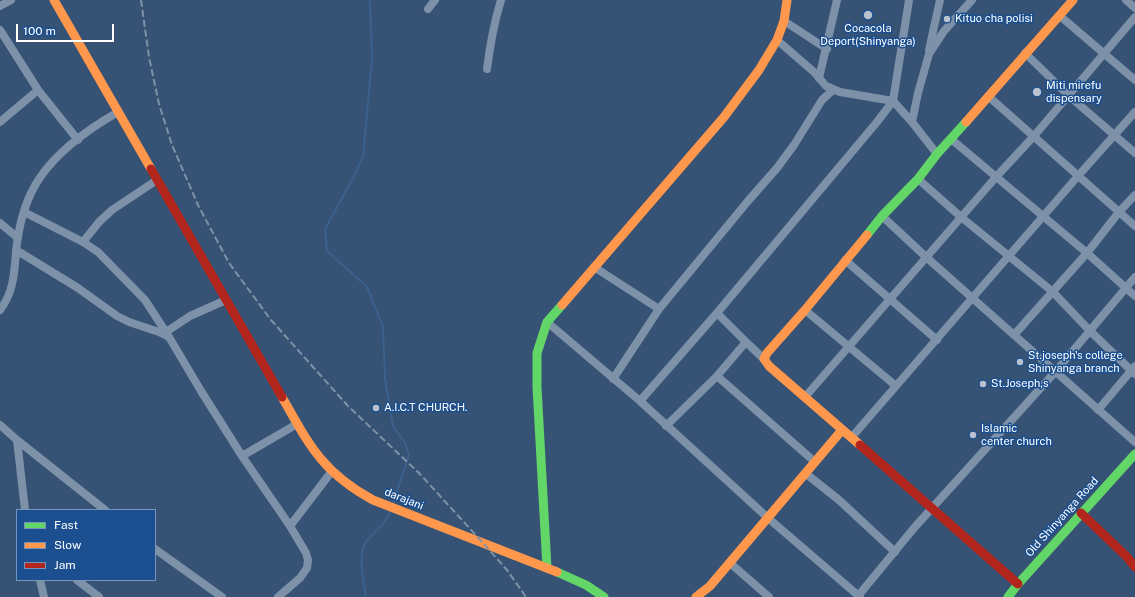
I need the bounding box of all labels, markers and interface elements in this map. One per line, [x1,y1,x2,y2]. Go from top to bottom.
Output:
marker: Cocacola Deport(Shinyanga) [862,9,874,21]
place label: Kituo cha polisi [955,12,1033,26]
marker: Kituo cha polisi [942,14,952,24]
scale bar [18,16,116,42]
place label: Cocacola Deport(Shinyanga) [820,22,916,48]
text: 100 m [23,24,56,38]
place label: Miti mirefu dispensary [1046,79,1102,105]
marker: Miti mirefu dispensary [1031,86,1043,98]
place label: St.joseph's college Shinyanga branch [1028,349,1123,375]
marker: St.joseph's college Shinyanga branch [1015,357,1025,367]
place label: St.Joseph,s [991,377,1049,391]
marker: St.Joseph,s [978,379,988,389]
place label: A.I.C.T CHURCH. [384,401,468,415]
marker: A.I.C.T CHURCH. [371,403,381,413]
place label: Islamic center church [981,422,1052,448]
marker: Islamic center church [968,430,978,440]
street label: Old Shinyanga Road [1023,474,1101,560]
street label: darajani [383,485,425,513]
legend [16,509,156,581]
text: Fast [54,518,78,532]
text: Slow [54,538,81,552]
text: Jam [54,558,76,572]

